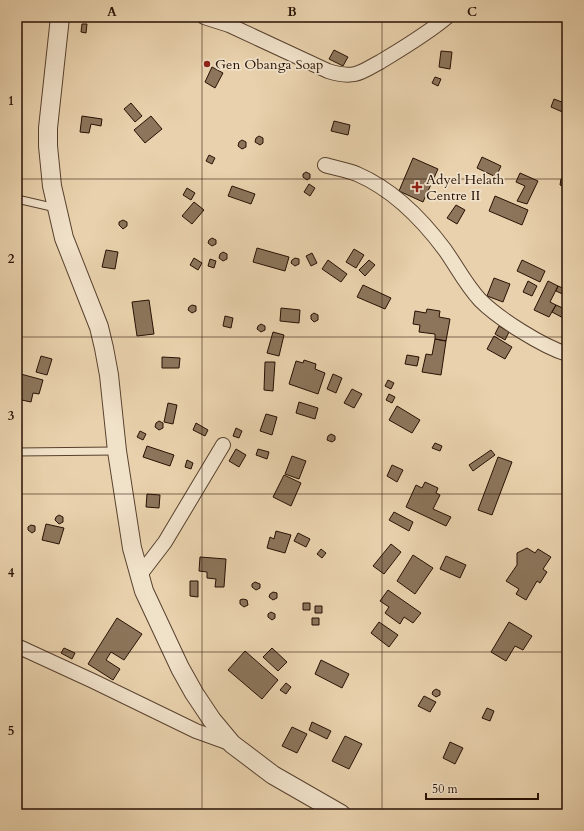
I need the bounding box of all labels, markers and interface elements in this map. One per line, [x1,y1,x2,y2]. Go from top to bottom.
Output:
text: A [107,3,117,21]
text: B [287,3,297,21]
text: C [467,3,477,21]
place label: Gen Obanga Soap [215,55,324,74]
marker: Gen Obanga Soap [202,59,212,69]
text: 1 [8,92,14,110]
place label: Adyel Helath Centre II [426,170,505,205]
marker: Adyel Helath Centre II [411,181,423,193]
text: 2 [8,250,15,268]
text: 3 [8,407,15,425]
text: 4 [8,564,15,582]
text: 5 [8,722,14,740]
scale bar [426,775,538,801]
text: 50 m [432,781,459,797]

